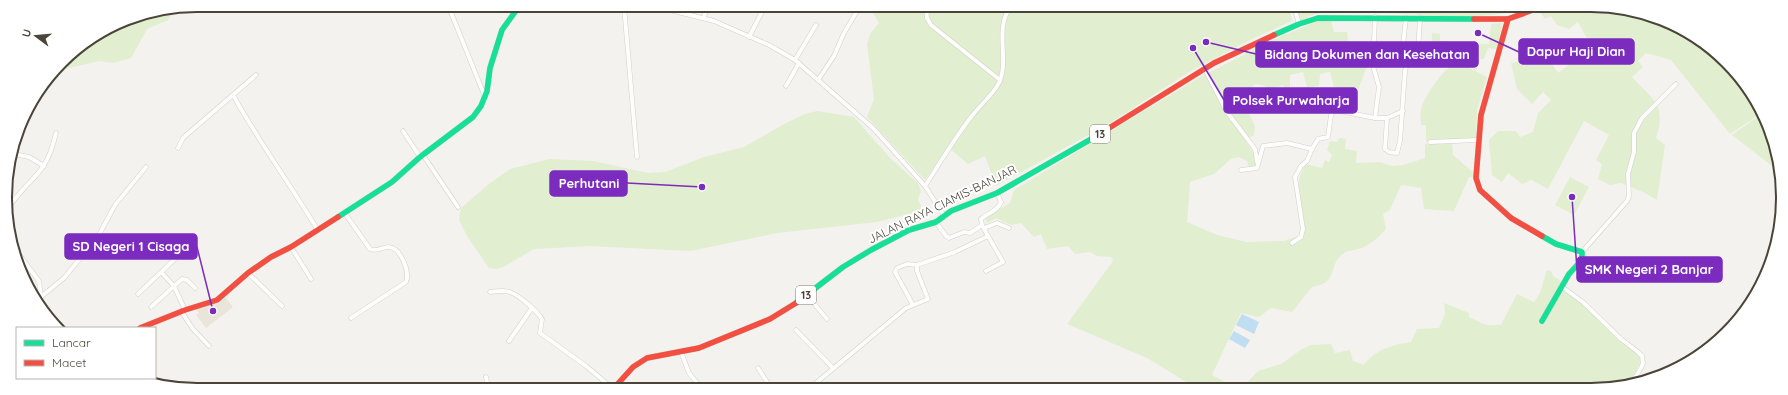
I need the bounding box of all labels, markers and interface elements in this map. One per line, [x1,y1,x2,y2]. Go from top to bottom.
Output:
north arrow [16,16,56,56]
text: U [19,28,34,39]
callout: Dapur Haji Dian [1519,39,1634,64]
callout: Bidang Dokumen dan Kesehatan [1256,42,1478,67]
text: Dapur Haji Dian [1527,43,1625,59]
text: Bidang Dokumen dan Kesehatan [1264,46,1470,62]
callout: Polsek Purwaharja [1224,88,1357,113]
text: Polsek Purwaharja [1232,92,1350,108]
road number: 13 [1090,125,1110,143]
street label: JALAN RAYA CIAMIS-BANJAR [866,162,1018,246]
callout: Perhutani [550,171,627,196]
text: Perhutani [559,175,619,191]
callout: SD Negeri 1 Cisaga [65,234,197,259]
text: SD Negeri 1 Cisaga [73,238,189,254]
callout: SMK Negeri 2 Banjar [1577,257,1722,282]
text: SMK Negeri 2 Banjar [1585,261,1714,277]
road number: 13 [796,286,816,304]
legend [16,327,156,379]
text: Lancar [52,335,91,350]
text: Macet [52,355,86,370]

